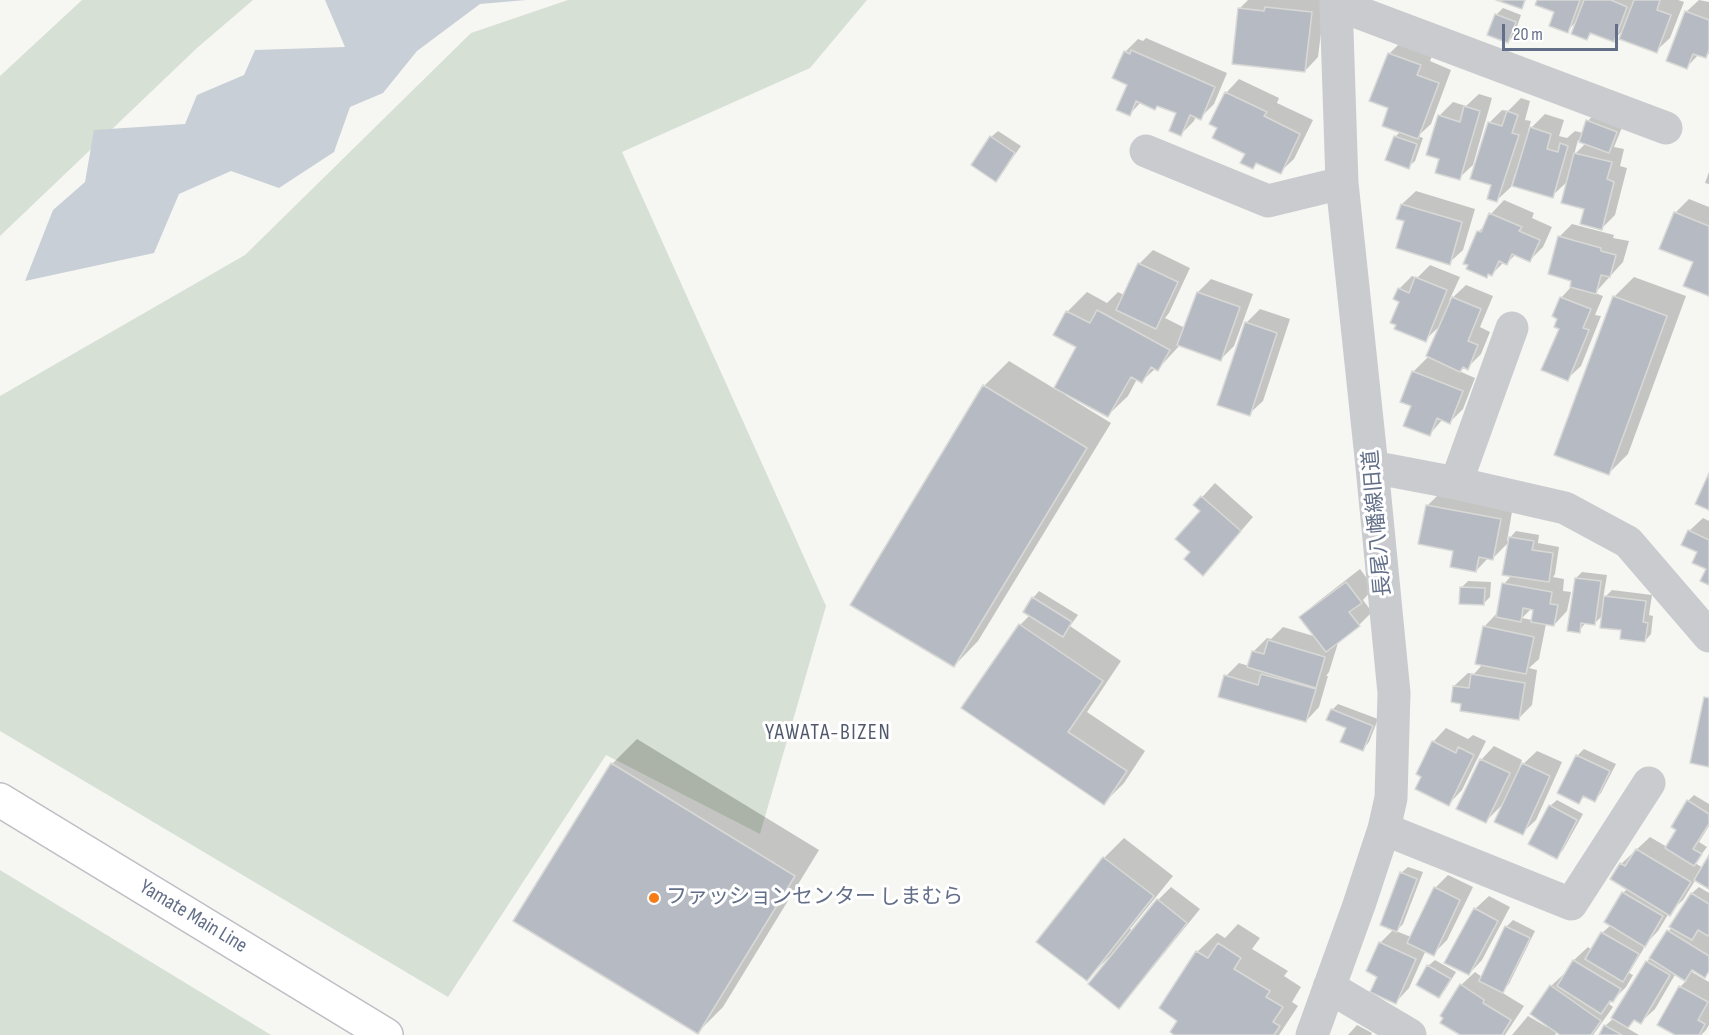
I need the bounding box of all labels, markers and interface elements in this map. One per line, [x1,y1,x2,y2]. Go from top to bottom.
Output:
scale bar [1505,12,1620,50]
text: 20 m [1513,24,1543,45]
street label: 長尾八幡線旧道 [1359,449,1397,597]
district label: YAWATA-BIZEN [765,720,891,746]
street label: Yamate Main Line [134,875,252,959]
place label: ファッションセンター しまむら [666,885,963,911]
marker: ファッションセンター しまむら [647,891,661,905]

